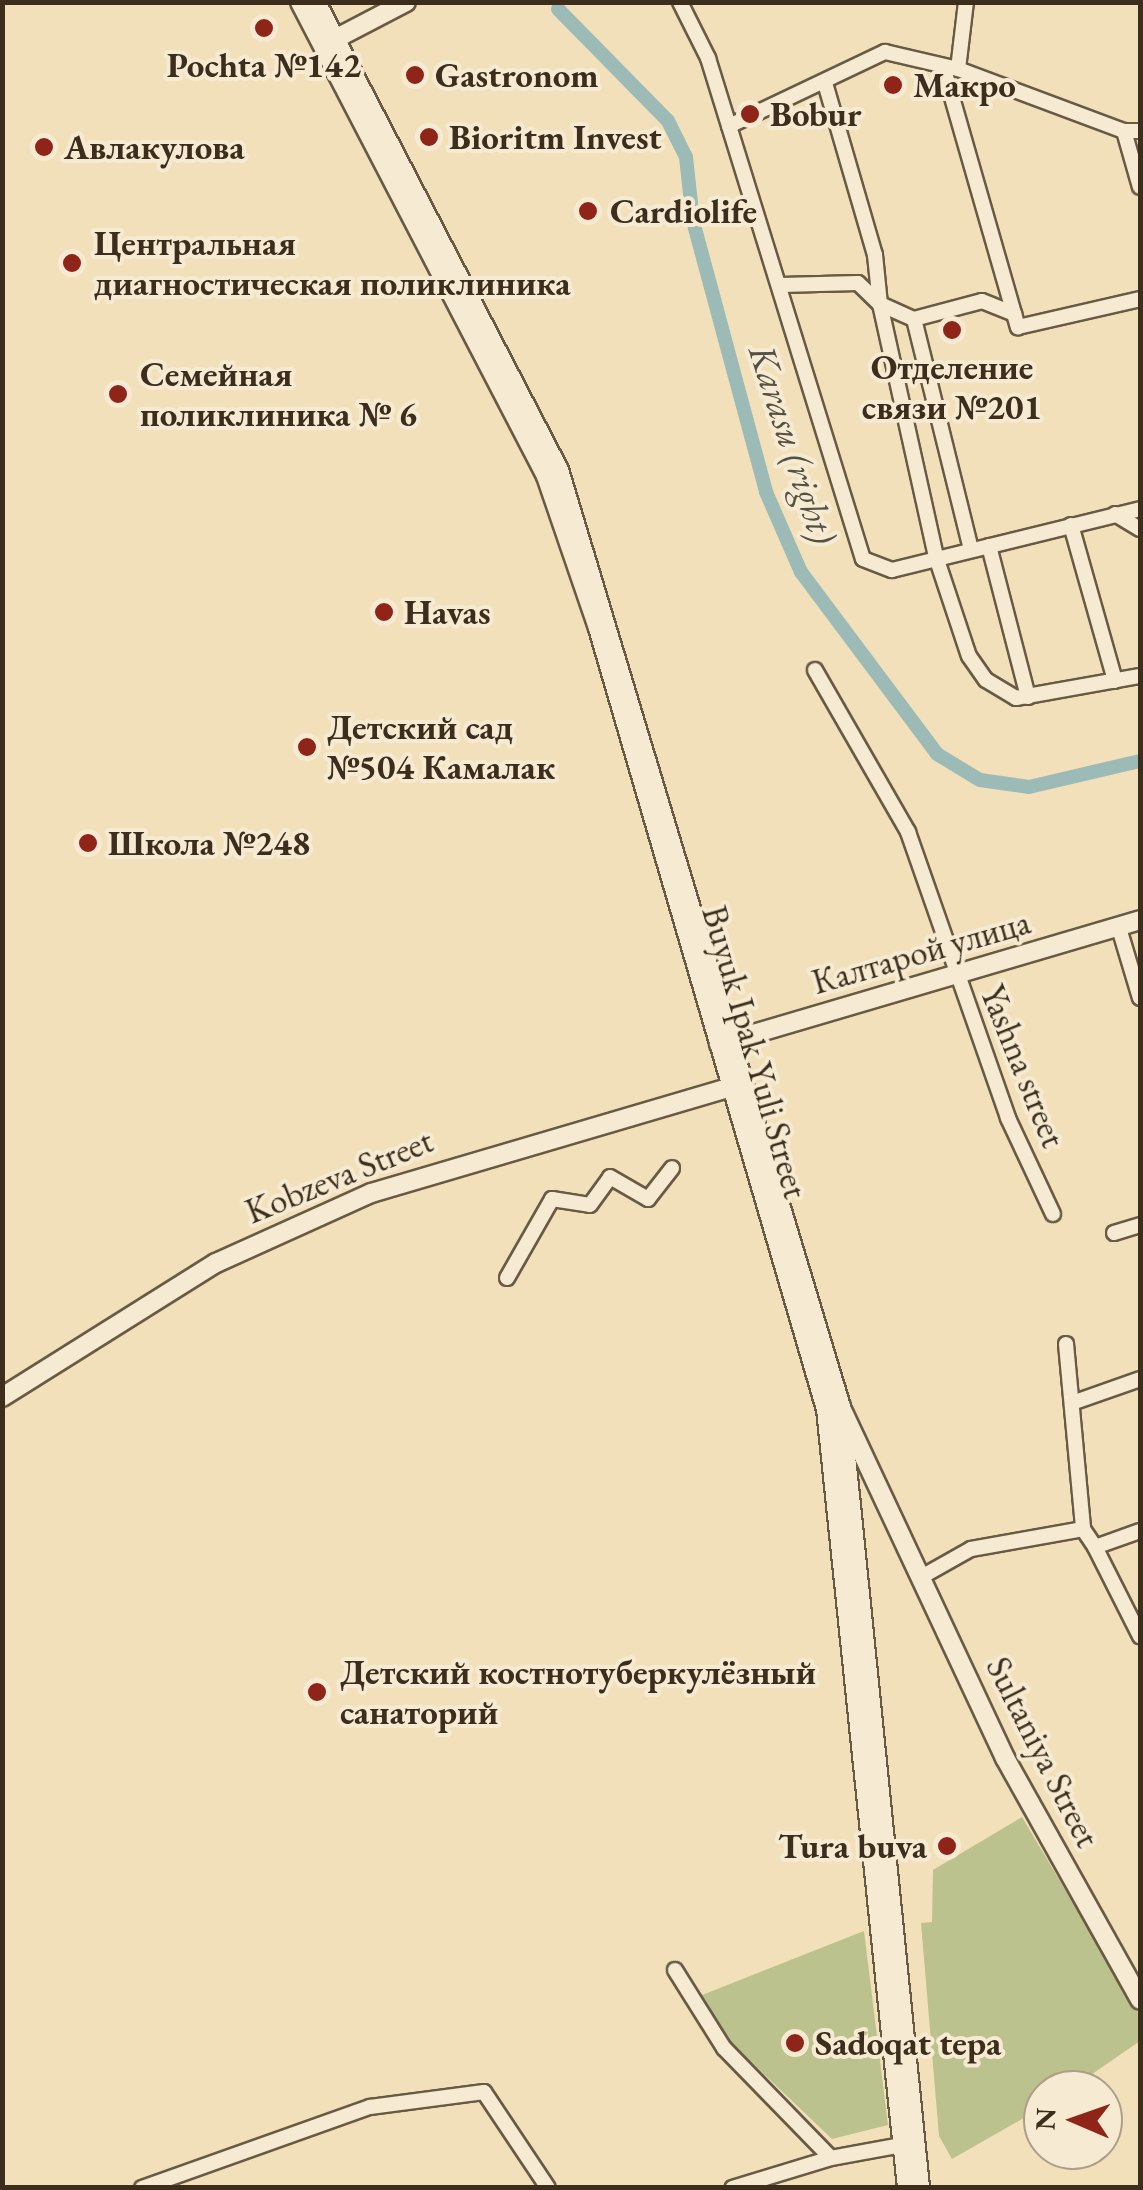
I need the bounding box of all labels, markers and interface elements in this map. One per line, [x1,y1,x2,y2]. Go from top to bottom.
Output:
marker: Pochta №142 [253,17,275,39]
place label: Pochta №142 [167,44,361,86]
place label: Gastronom [435,54,599,96]
marker: Gastronom [404,64,426,86]
place label: Макро [913,64,1016,106]
marker: Макро [882,74,904,96]
place label: Bobur [770,93,861,135]
marker: Bobur [739,103,761,125]
place label: Bioritm Invest [449,116,662,158]
place label: Авлакулова [64,126,244,168]
marker: Bioritm Invest [418,126,440,148]
marker: Авлакулова [33,136,55,158]
place label: Cardiolife [610,190,757,232]
marker: Cardiolife [575,198,601,224]
place label: Центральная диагностическая поликлиника [94,222,571,304]
marker: Центральная диагностическая поликлиника [59,250,85,276]
marker: Отделение связи №201 [941,319,963,341]
water label: Karasu (right) [739,339,847,549]
place label: Отделение связи №201 [862,346,1042,428]
place label: Семейная поликлиника № 6 [140,353,417,435]
marker: Семейная поликлиника № 6 [105,381,131,407]
place label: Havas [404,591,491,633]
marker: Havas [373,601,395,623]
place label: Детский сад №504 Камалак [327,706,555,788]
marker: Детский сад №504 Камалак [296,736,318,758]
place label: Школа №248 [108,822,310,864]
marker: Школа №248 [77,832,99,854]
street label: Buyuk Ipak Yuli Street [693,901,817,1203]
street label: Калтарой улица [807,901,1035,1003]
street label: Yashna street [971,979,1075,1153]
street label: Kobzeva Street [239,1119,439,1233]
street label: Sultаniya Street [977,1650,1109,1854]
place label: Детский костнотуберкулёзный санаторий [340,1651,816,1733]
marker: Детский костнотуберкулёзный санаторий [304,1679,330,1705]
place label: Tura buva [778,1825,927,1867]
marker: Tura buva [936,1835,958,1857]
place label: Sadoqat tepa [815,2022,1001,2064]
marker: Sadoqat tepa [784,2032,806,2054]
north arrow [1023,2070,1123,2170]
text: N [1027,2107,1063,2131]

